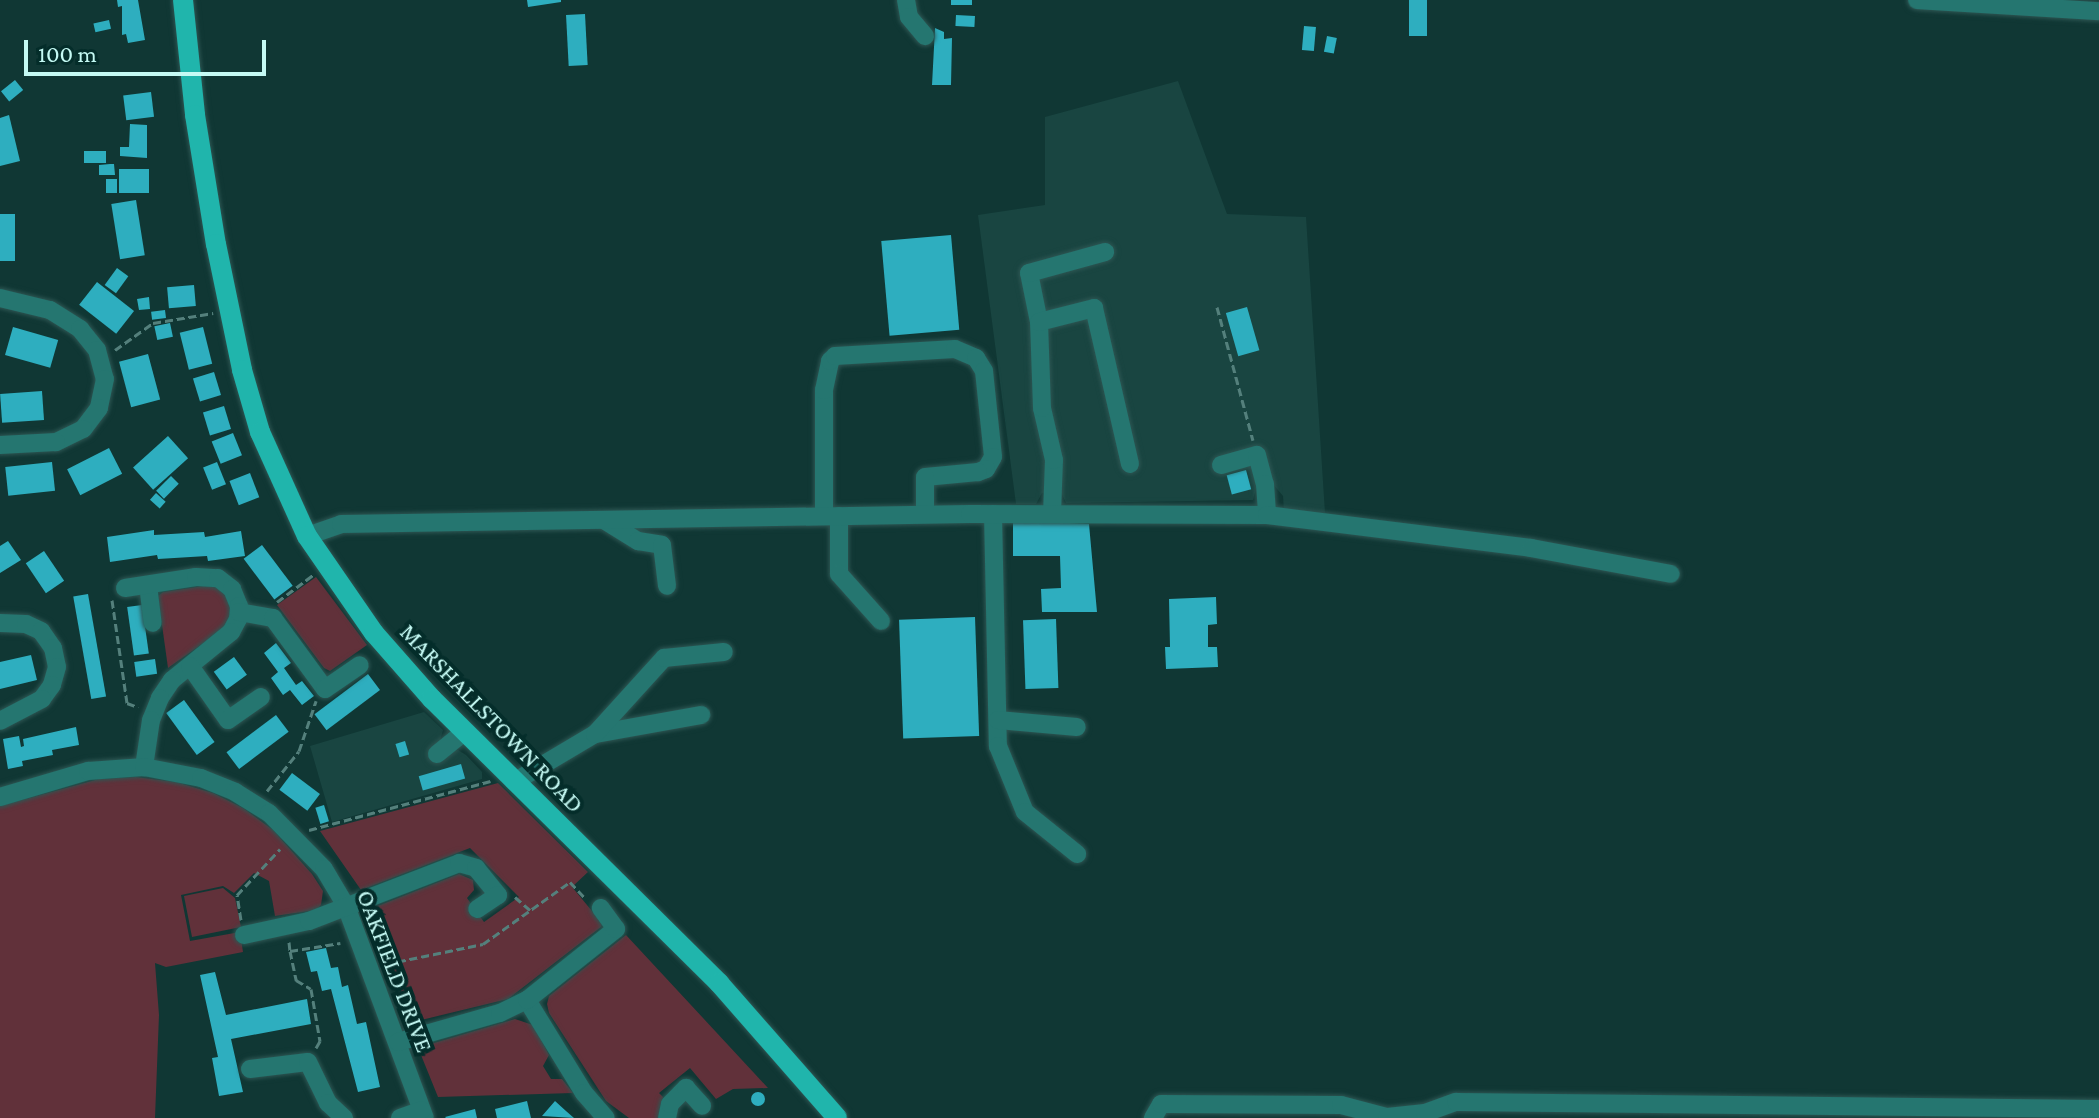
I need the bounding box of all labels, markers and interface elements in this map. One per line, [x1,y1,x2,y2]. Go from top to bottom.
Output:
scale bar [28,24,270,74]
text: 100 m [38,40,97,67]
street label: MARSHALLSTOWN ROAD [394,617,590,819]
street label: OAKFIELD DRIVE [351,886,439,1056]

